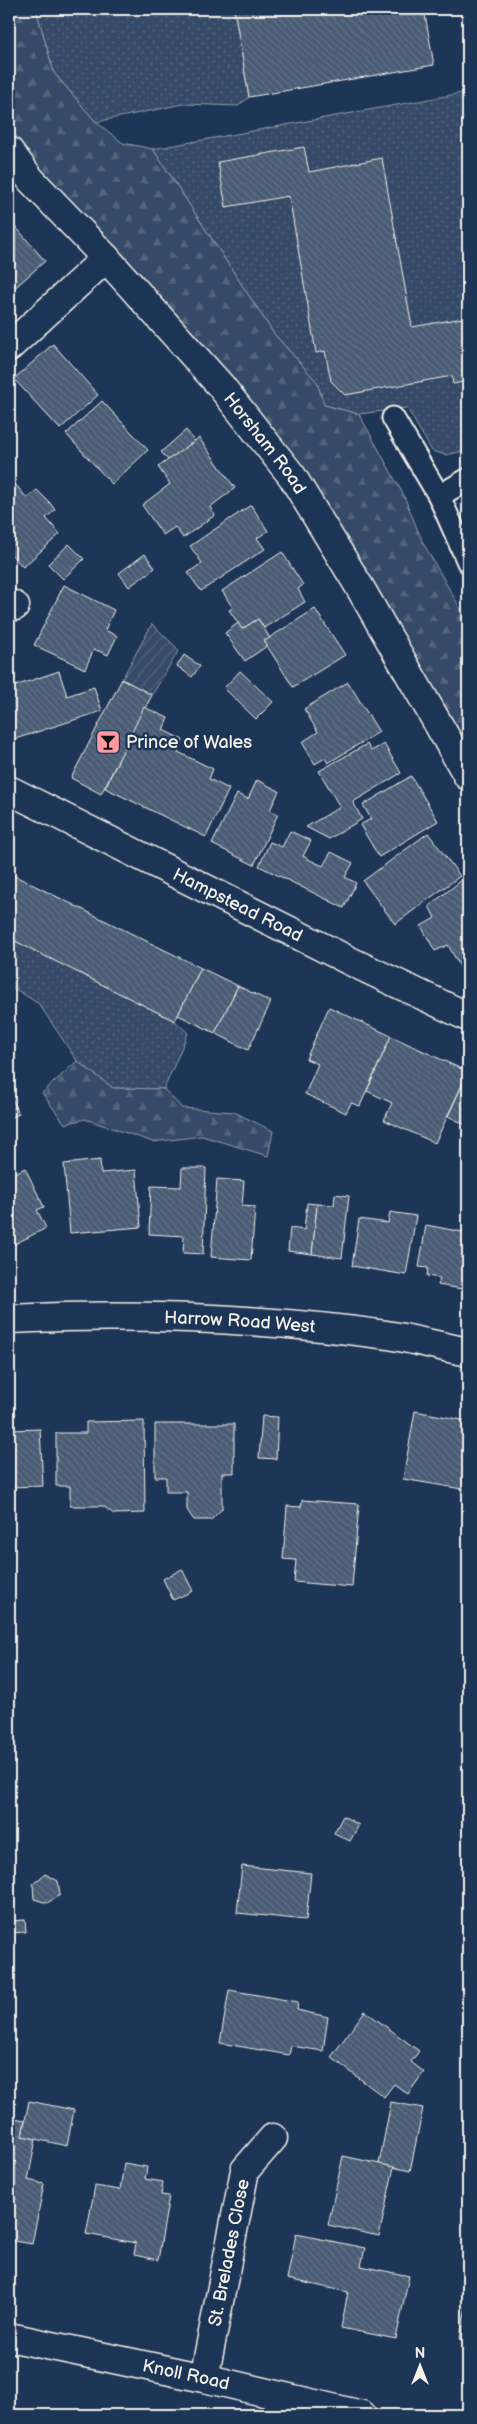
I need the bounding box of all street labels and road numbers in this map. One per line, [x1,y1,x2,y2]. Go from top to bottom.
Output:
street label: Horsham Road [219,389,310,498]
street label: Hampstead Road [169,864,306,946]
street label: Harrow Road West [164,1307,317,1338]
street label: St. Brelades Close [204,2177,254,2328]
street label: Knoll Road [141,2355,232,2395]

